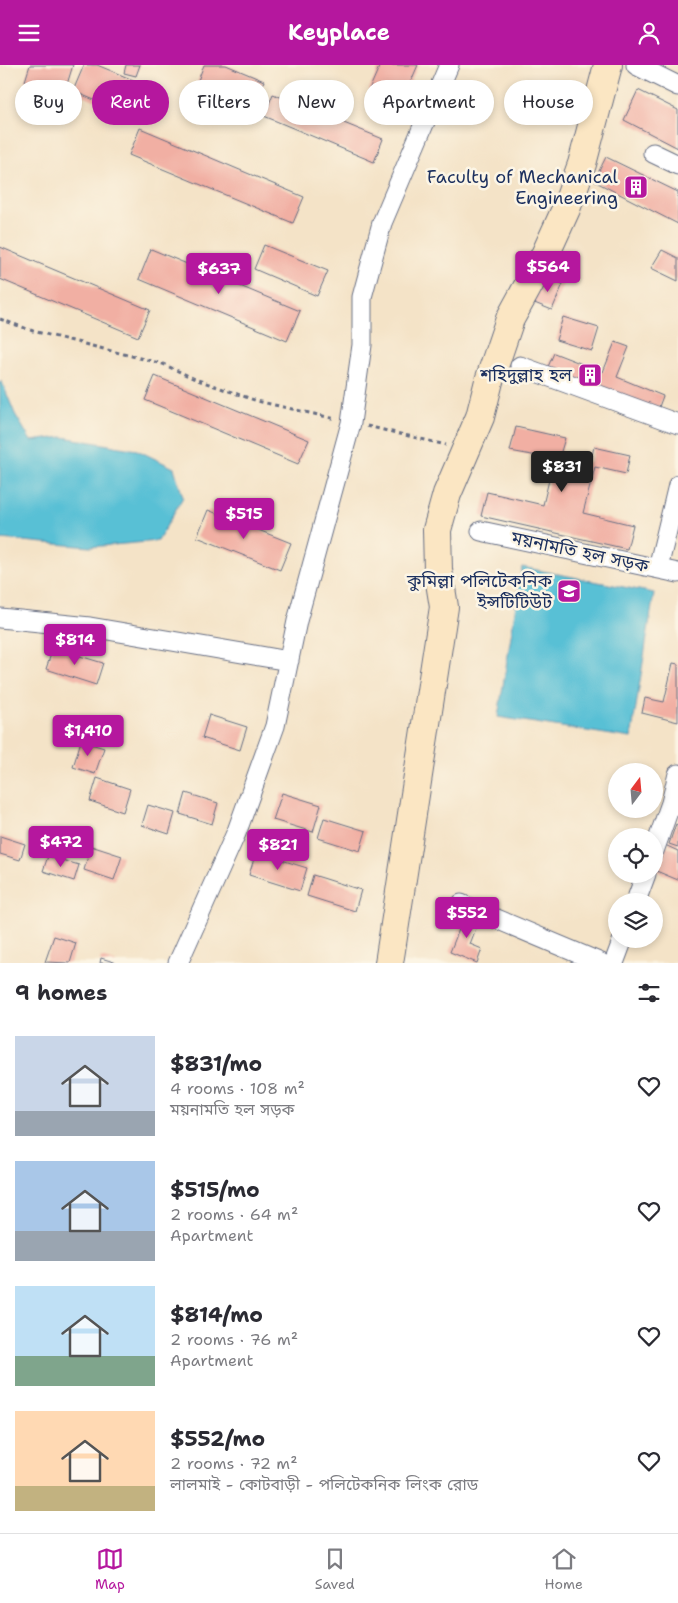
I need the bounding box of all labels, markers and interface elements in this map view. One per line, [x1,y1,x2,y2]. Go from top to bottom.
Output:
text: Keyplace [288,18,390,47]
icon: menu [15,19,43,47]
icon: person [635,19,663,47]
chip: Buy [15,80,82,125]
chip: Rent [92,80,169,125]
chip: Filters [179,80,269,125]
chip: New [279,80,354,125]
chip: Apartment [364,80,494,125]
chip: House [504,80,593,125]
place label: Faculty of Mechanical Engineering [427,165,619,210]
building icon: Faculty of Mechanical Engineering [623,174,649,200]
pin: $564 [518,251,578,293]
pin: $637 [189,253,249,295]
text: $564 [526,256,570,277]
text: $637 [197,258,241,279]
building icon: শহিদুল্লাহ হল [577,362,603,388]
place label: শহিদুল্লাহ হল [479,363,573,387]
pin: $831 [532,451,592,493]
text: $831 [542,456,582,477]
pin: $515 [214,497,274,540]
text: $515 [225,503,263,524]
street label: ময়নামতি হল সড়ক [508,525,651,578]
place label: কুমিল্লা পলিটেকনিক ইন্সটিটিউট [406,569,553,614]
school or university icon: কুমিল্লা পলিটেকনিক ইন্সটিটিউট [556,578,582,604]
pin: $814 [45,623,105,666]
text: $814 [55,629,95,650]
pin: $1,410 [47,715,129,757]
text: $1,410 [64,720,112,741]
north arrow [608,763,662,817]
map controls [608,763,663,948]
pin: $472 [31,825,91,868]
button: locate [608,828,663,883]
pin: $821 [248,829,308,871]
text: $472 [40,831,83,852]
text: $821 [258,834,298,855]
button: layers [608,893,663,948]
pin: $552 [437,897,497,939]
text: $552 [446,902,488,923]
text: 9 homes [15,979,107,1007]
icon: filters [635,979,663,1007]
text: $831/mo [170,1050,262,1078]
icon: home [55,1056,115,1116]
icon: heart [635,1072,663,1100]
text: 4 rooms · 108 m² [170,1078,305,1099]
text: ময়নামতি হল সড়ক [170,1099,294,1120]
text: $515/mo [170,1176,260,1204]
icon: home [55,1181,115,1241]
icon: heart [635,1197,663,1225]
text: 2 rooms · 64 m² [170,1204,298,1225]
text: Apartment [170,1225,253,1246]
text: $814/mo [170,1301,263,1329]
icon: home [55,1306,115,1366]
icon: heart [635,1322,663,1350]
text: 2 rooms · 76 m² [170,1329,298,1350]
text: Apartment [170,1350,253,1371]
text: $552/mo [170,1425,265,1453]
icon: home [55,1431,115,1491]
icon: heart [635,1447,663,1475]
text: 2 rooms · 72 m² [170,1453,298,1474]
text: লালমাই - কোটবাড়ী - পলিটেকনিক লিংক রোড [170,1474,478,1495]
tab: Map [95,1545,125,1593]
tab: Saved [315,1545,355,1593]
tab: Home [545,1545,583,1593]

